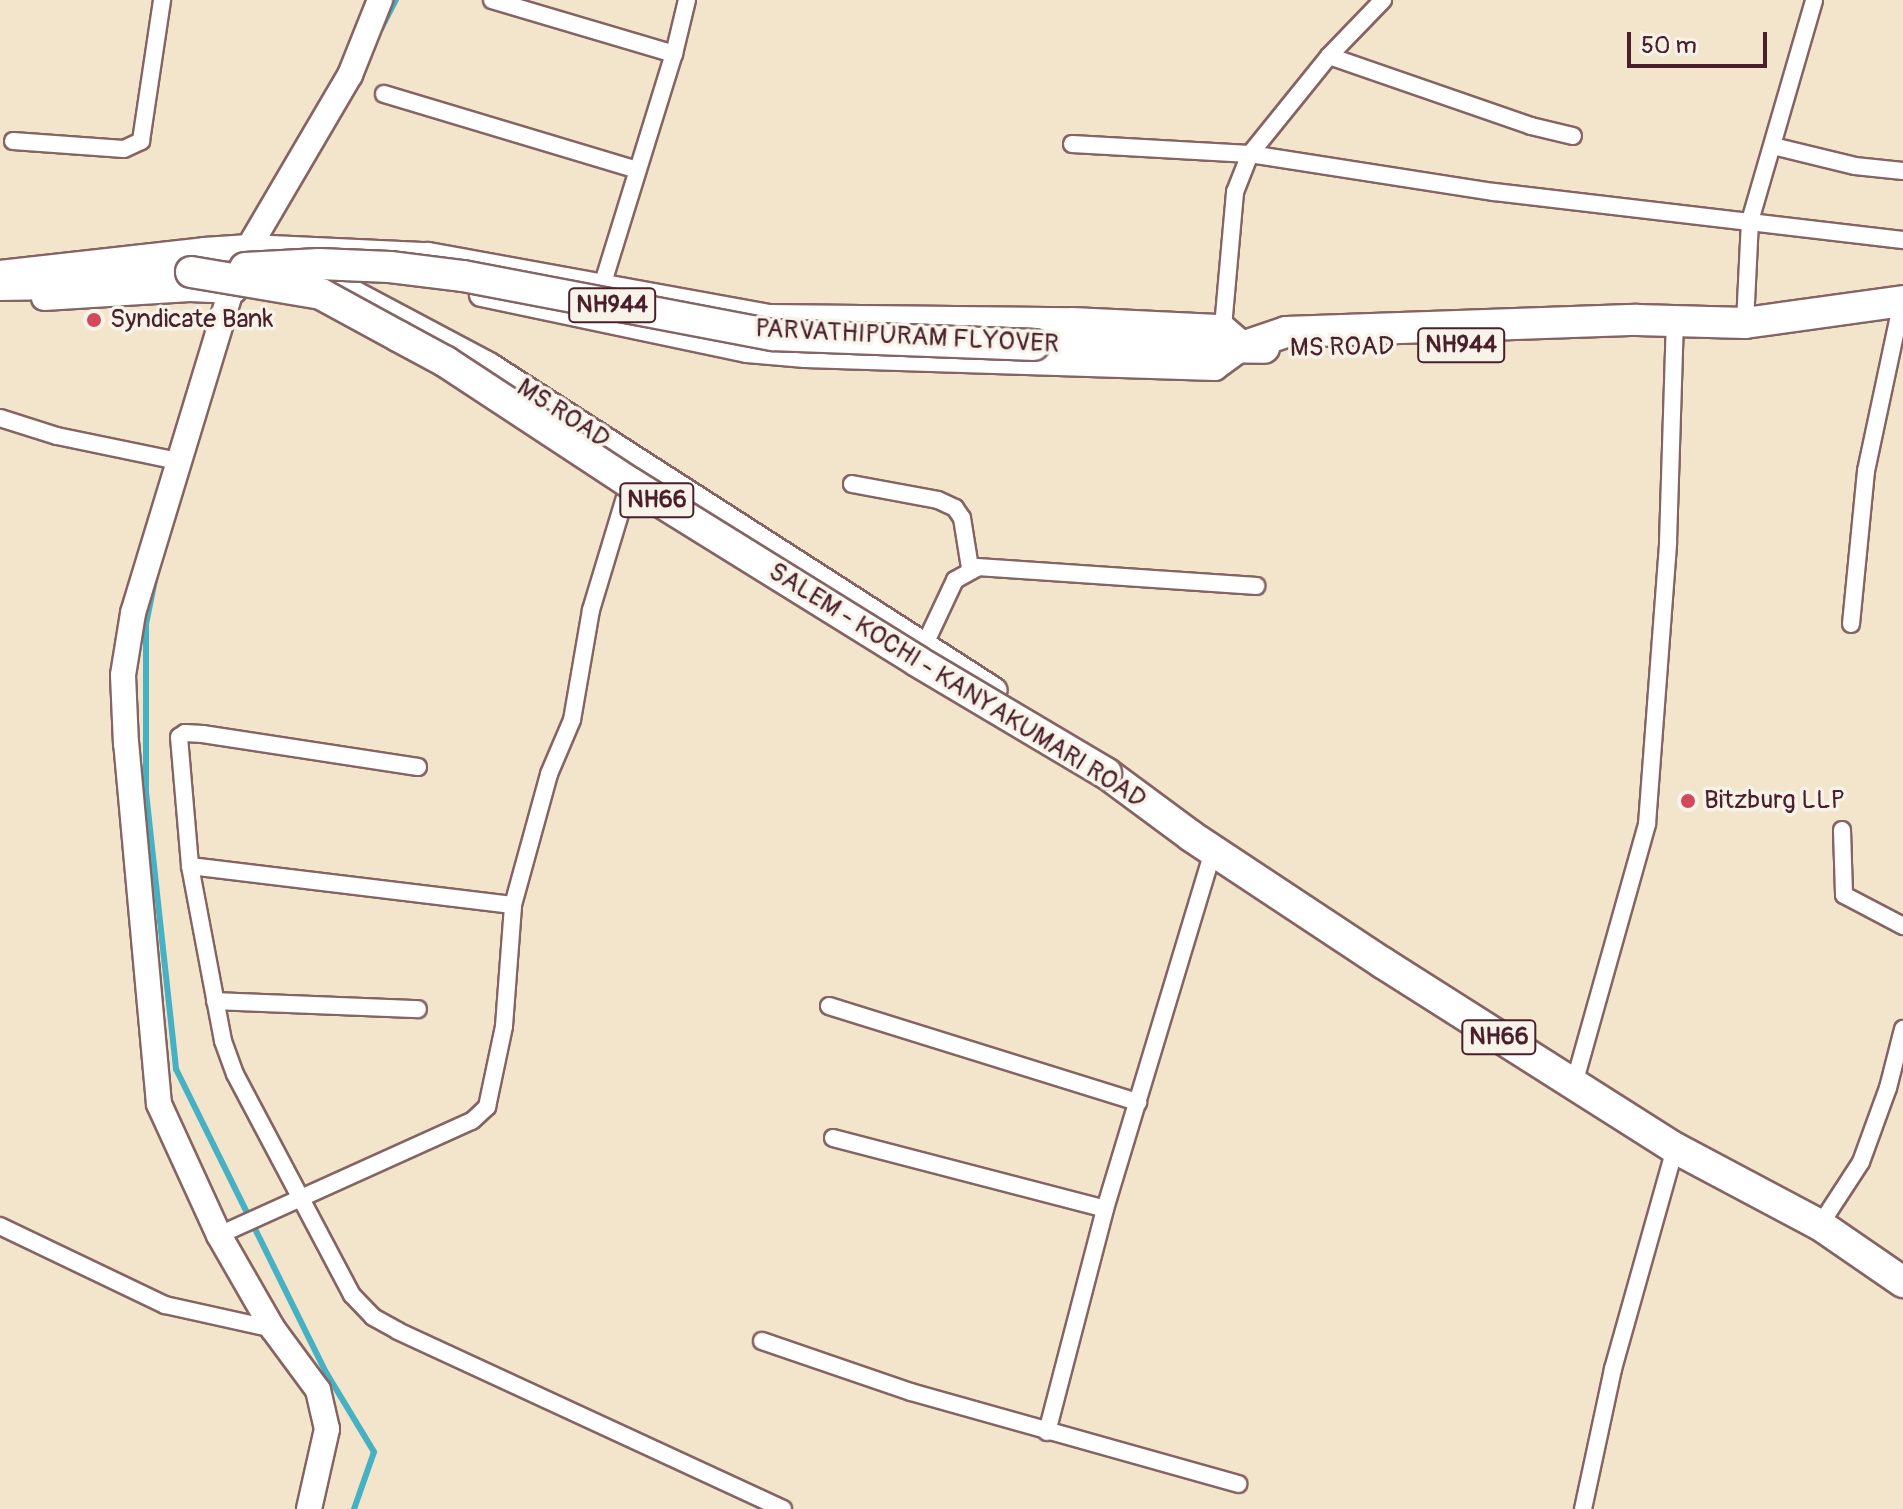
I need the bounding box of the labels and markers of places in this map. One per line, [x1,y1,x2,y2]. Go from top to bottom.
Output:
place label: Syndicate Bank [110,304,273,336]
marker: Syndicate Bank [85,311,103,329]
place label: Bitzburg LLP [1704,785,1845,817]
marker: Bitzburg LLP [1679,792,1697,810]

